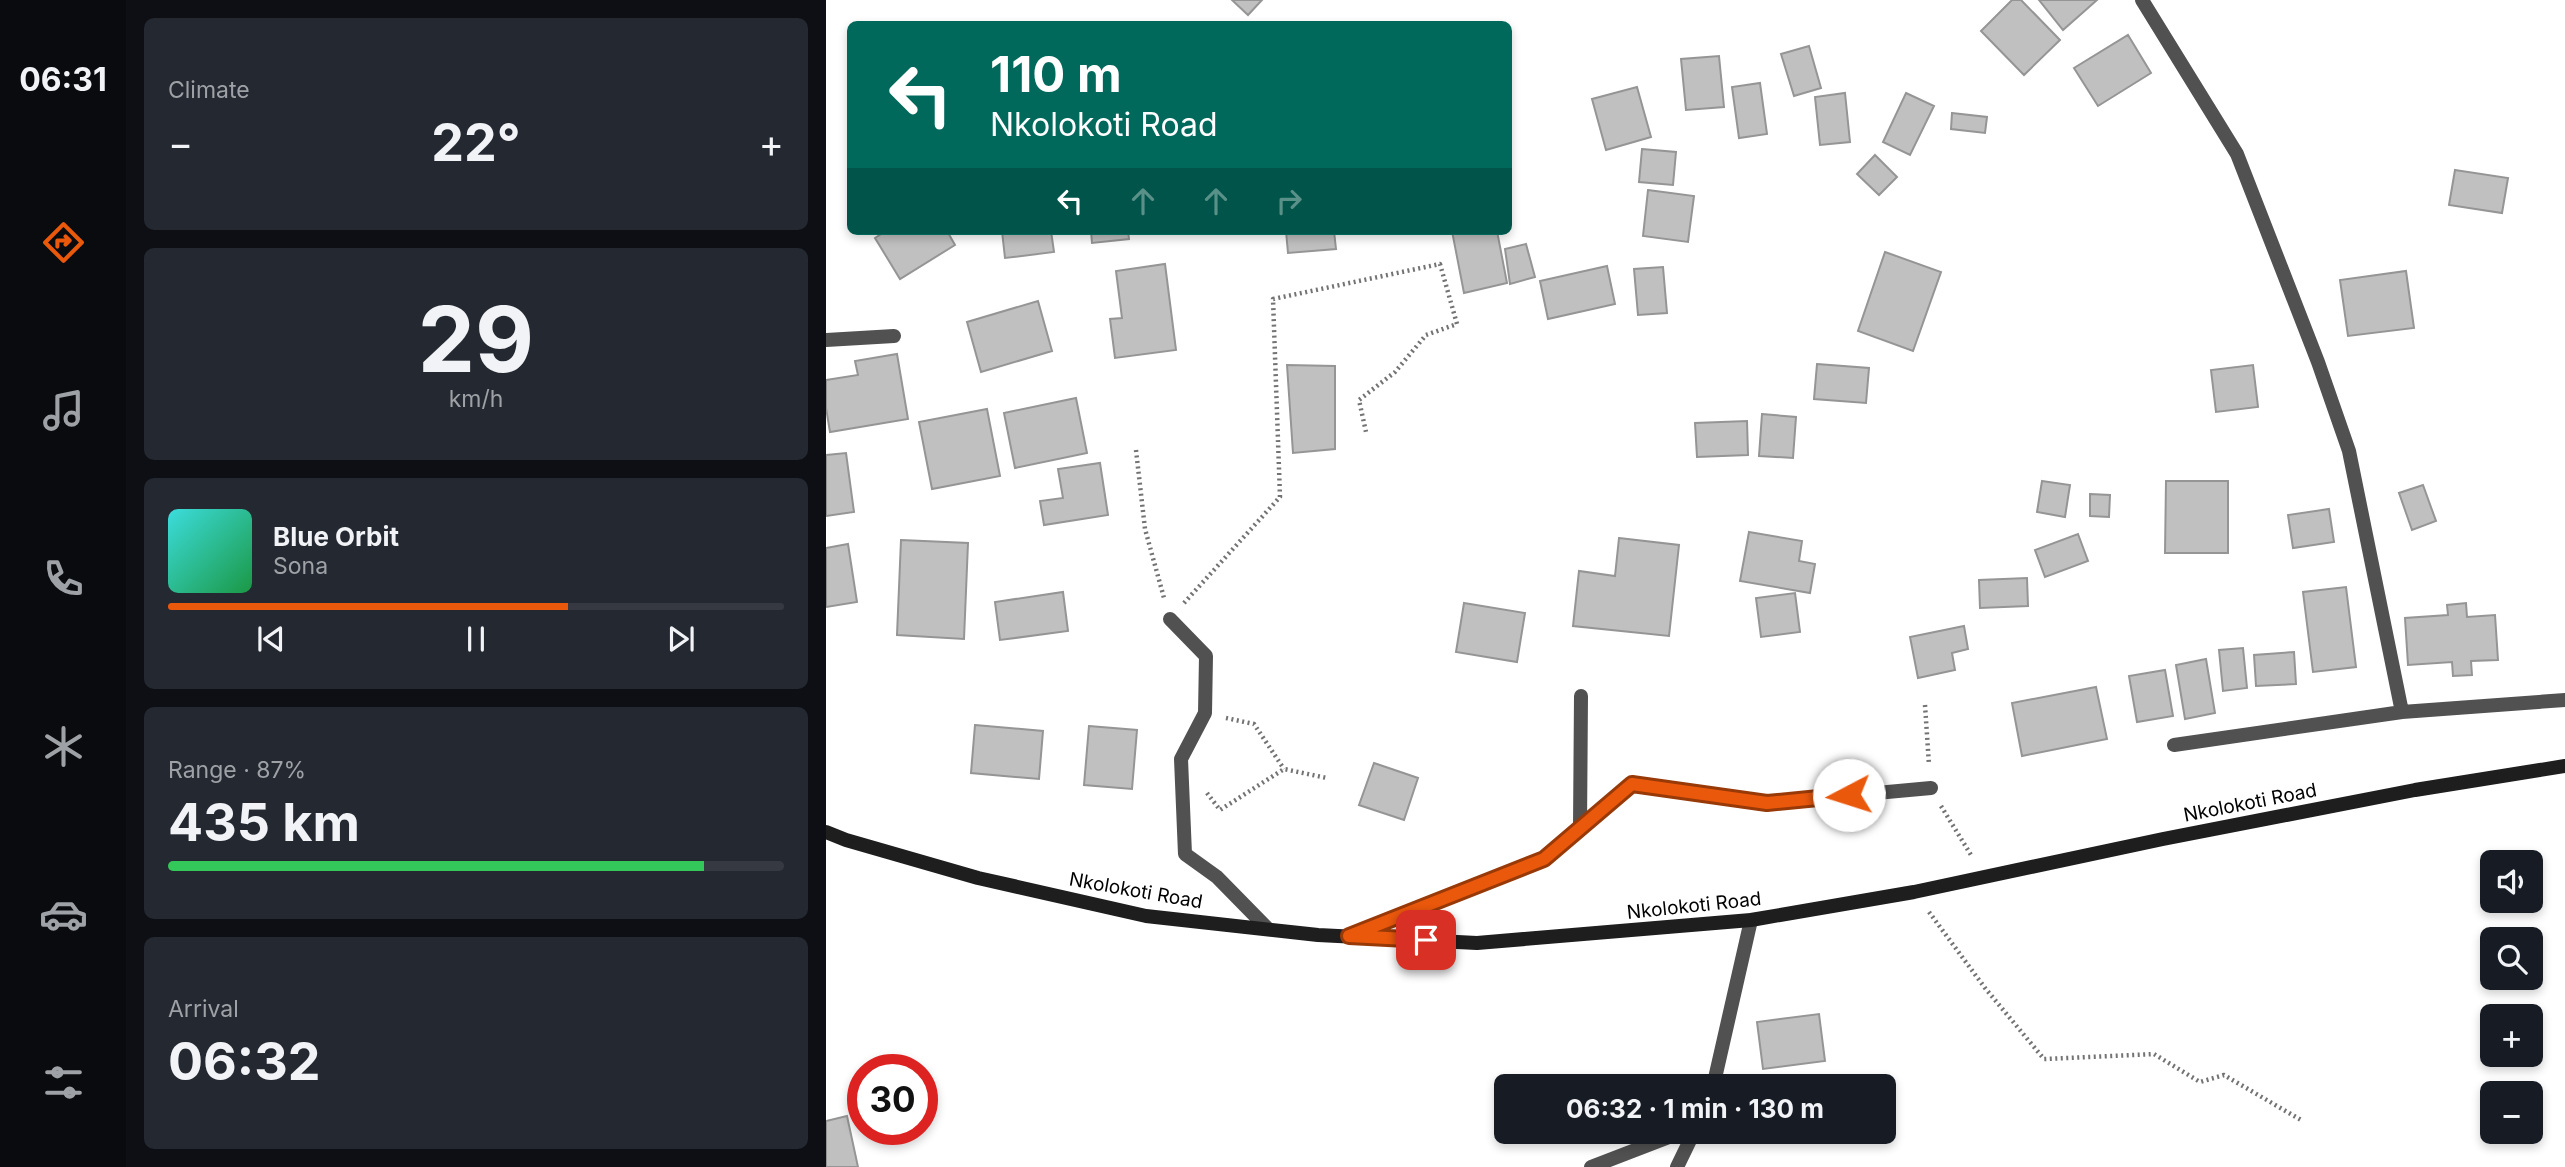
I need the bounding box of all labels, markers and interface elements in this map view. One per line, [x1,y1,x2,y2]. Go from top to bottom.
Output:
text: 110 m [990,45,1122,104]
icon: left [875,49,966,140]
text: 06:31 [19,60,107,99]
text: Climate [168,76,250,104]
text: Nkolokoti Road [990,105,1218,144]
text: 22° [431,111,521,174]
text: − [168,120,193,166]
text: + [759,120,784,166]
icon: left [1051,182,1089,220]
icon: ahead [1124,182,1162,220]
icon: ahead [1197,182,1235,220]
icon: right [1270,182,1308,220]
icon: directions [39,218,88,267]
text: 29 [418,284,534,394]
text: km/h [449,385,503,413]
icon: music [39,386,88,435]
text: Blue Orbit [273,521,399,552]
text: Sona [273,552,328,580]
icon: phone [39,554,88,603]
icon: previous [252,620,290,658]
icon: pause [457,620,495,658]
icon: next [662,620,700,658]
icon: climate [39,722,88,771]
text: Range · 87% [168,756,306,784]
position arrow [1812,758,1886,832]
street label: Nkolokoti Road [2182,778,2319,827]
text: 435 km [168,791,360,854]
map controls [2480,850,2543,1144]
button: sound [2480,850,2543,913]
street label: Nkolokoti Road [1067,867,1204,914]
street label: Nkolokoti Road [1626,887,1762,924]
icon: car [39,890,88,939]
pin [1396,910,1456,970]
icon: arrive [1407,921,1445,959]
button: search [2480,927,2543,990]
text: Arrival [168,995,239,1023]
button: + [2480,1004,2543,1067]
text: 06:32 [168,1030,321,1093]
speed limit sign: 30 [847,1054,938,1145]
icon: filters [39,1058,88,1107]
button: − [2480,1081,2543,1144]
text: 06:32 · 1 min · 130 m [1566,1093,1824,1124]

